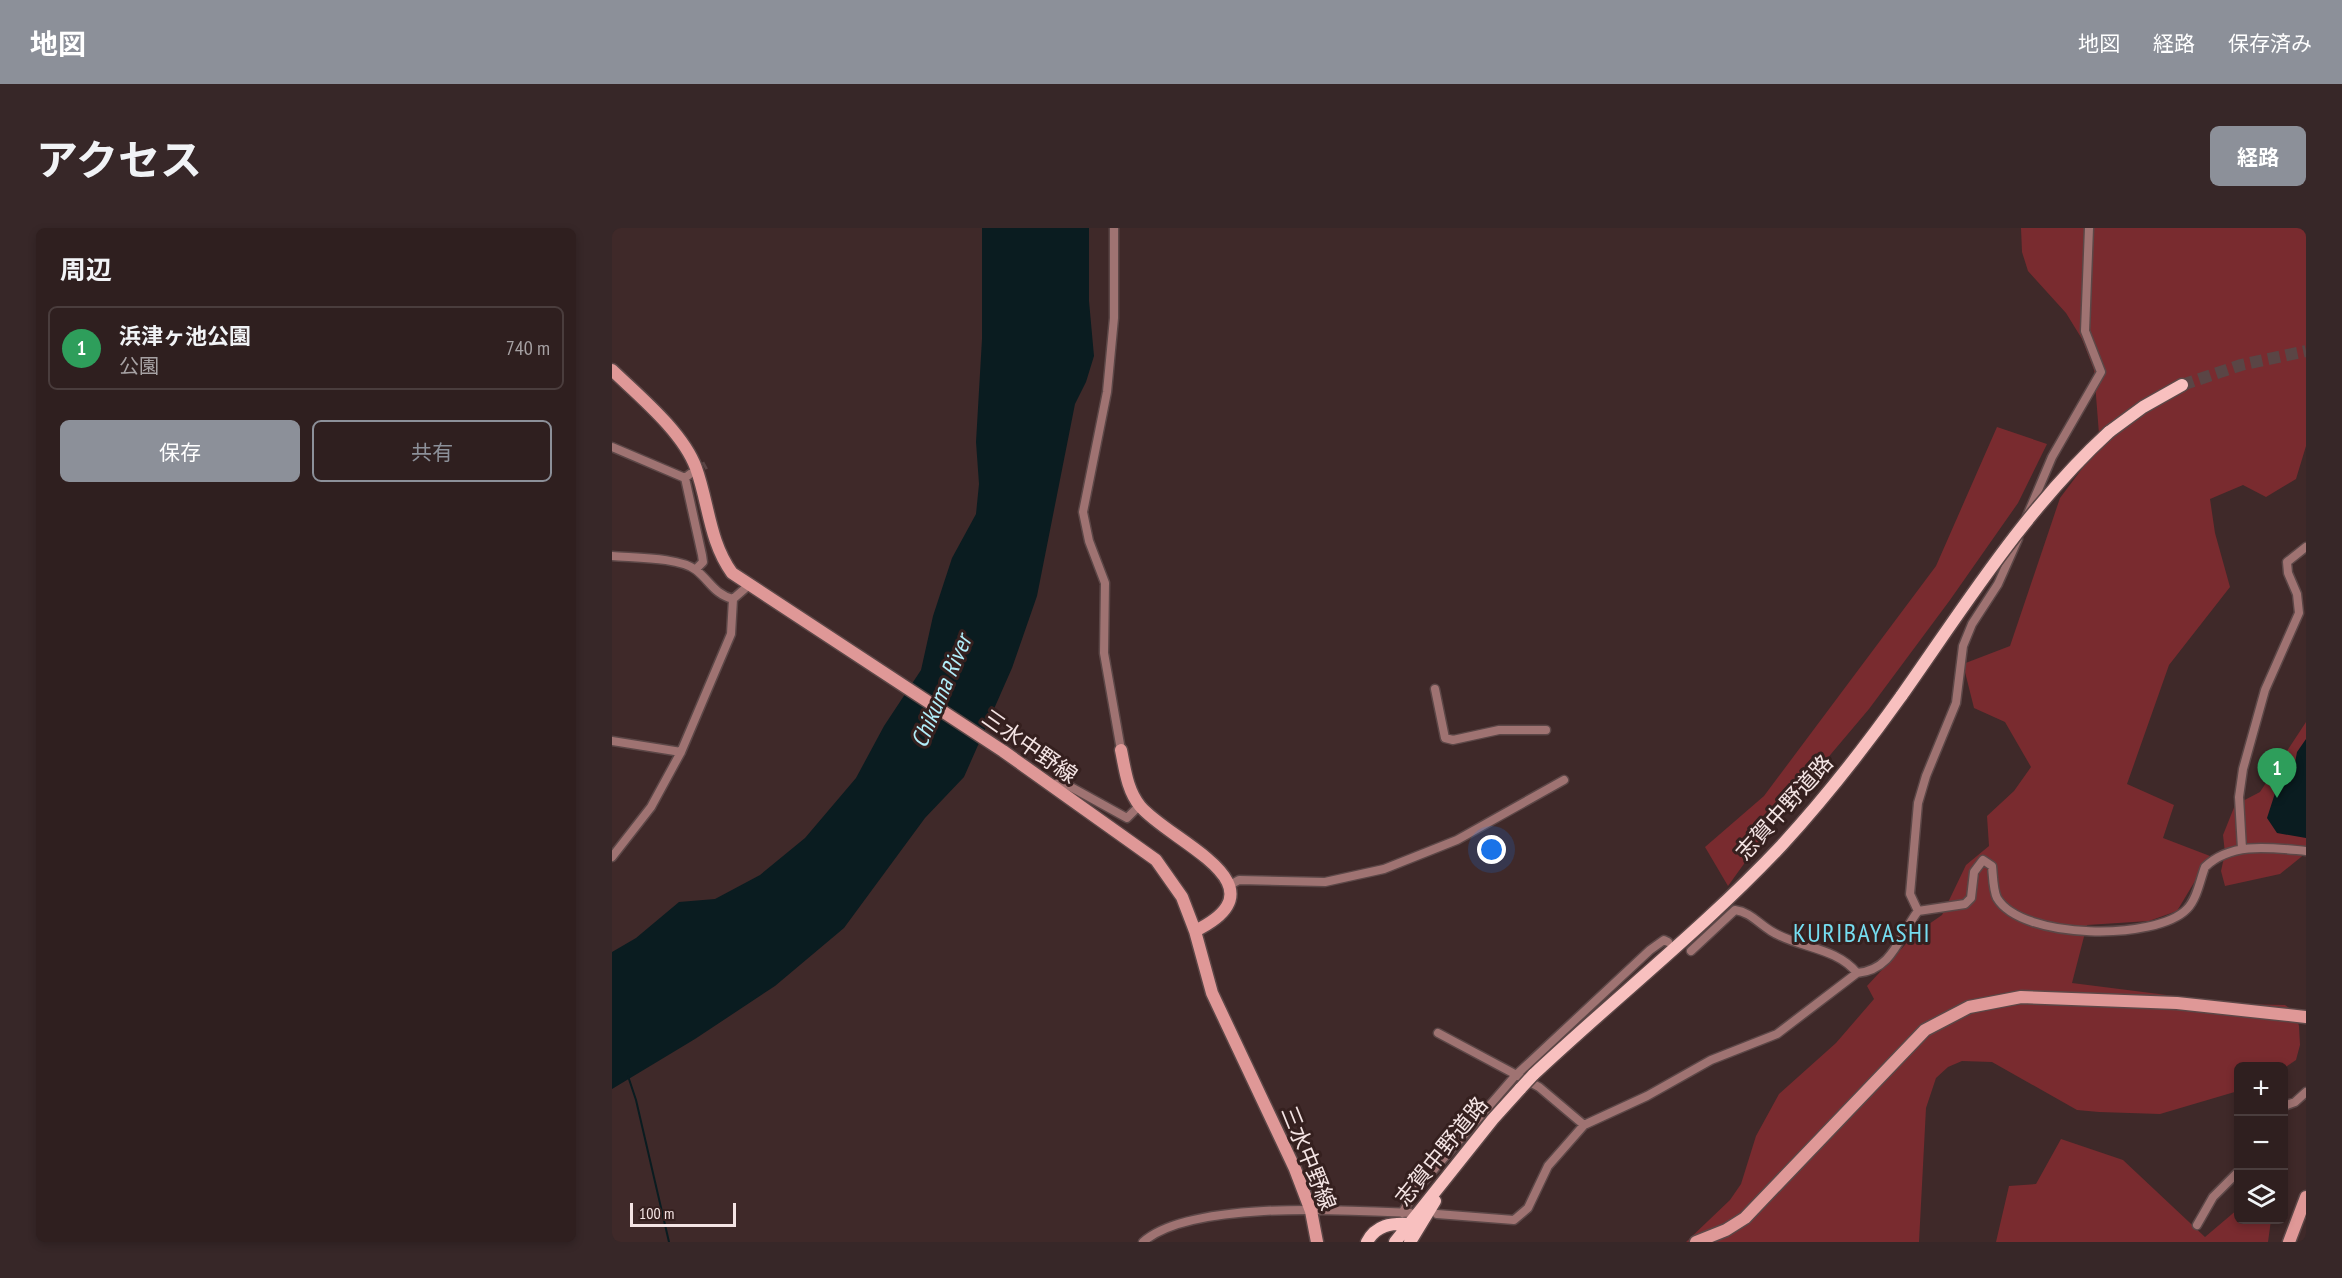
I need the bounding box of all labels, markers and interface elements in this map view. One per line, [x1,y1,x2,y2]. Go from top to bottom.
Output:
text: 地図 [30,25,86,62]
text: 地図 [2078,30,2120,57]
text: 経路 [2153,30,2195,57]
text: 保存済み [2228,30,2312,57]
button: 経路 [2210,126,2306,186]
text: アクセス [36,132,202,187]
text: 周辺 [60,253,112,286]
text: 浜津ヶ池公園 [119,322,251,350]
text: 1 [77,335,86,361]
text: 740 m [506,335,550,361]
text: 公園 [119,353,159,379]
button: 保存 [60,420,300,482]
button: 共有 [312,420,552,482]
water label: Chikuma River [903,627,980,752]
street label: 三水中野線 [977,703,1083,789]
pin: 1 [2258,748,2296,798]
street label: 志賀中野道路 [1729,749,1839,865]
your location [1477,835,1506,864]
district label: KURIBAYASHI [1793,916,1931,949]
map controls [2234,1062,2288,1224]
button: + [2234,1062,2288,1116]
street label: 志賀中野道路 [1389,1091,1493,1211]
street label: 三水中野線 [1275,1102,1343,1214]
button: − [2234,1116,2288,1170]
button: layers [2234,1170,2288,1224]
scale bar [630,1200,736,1228]
text: 100 m [639,1203,674,1223]

